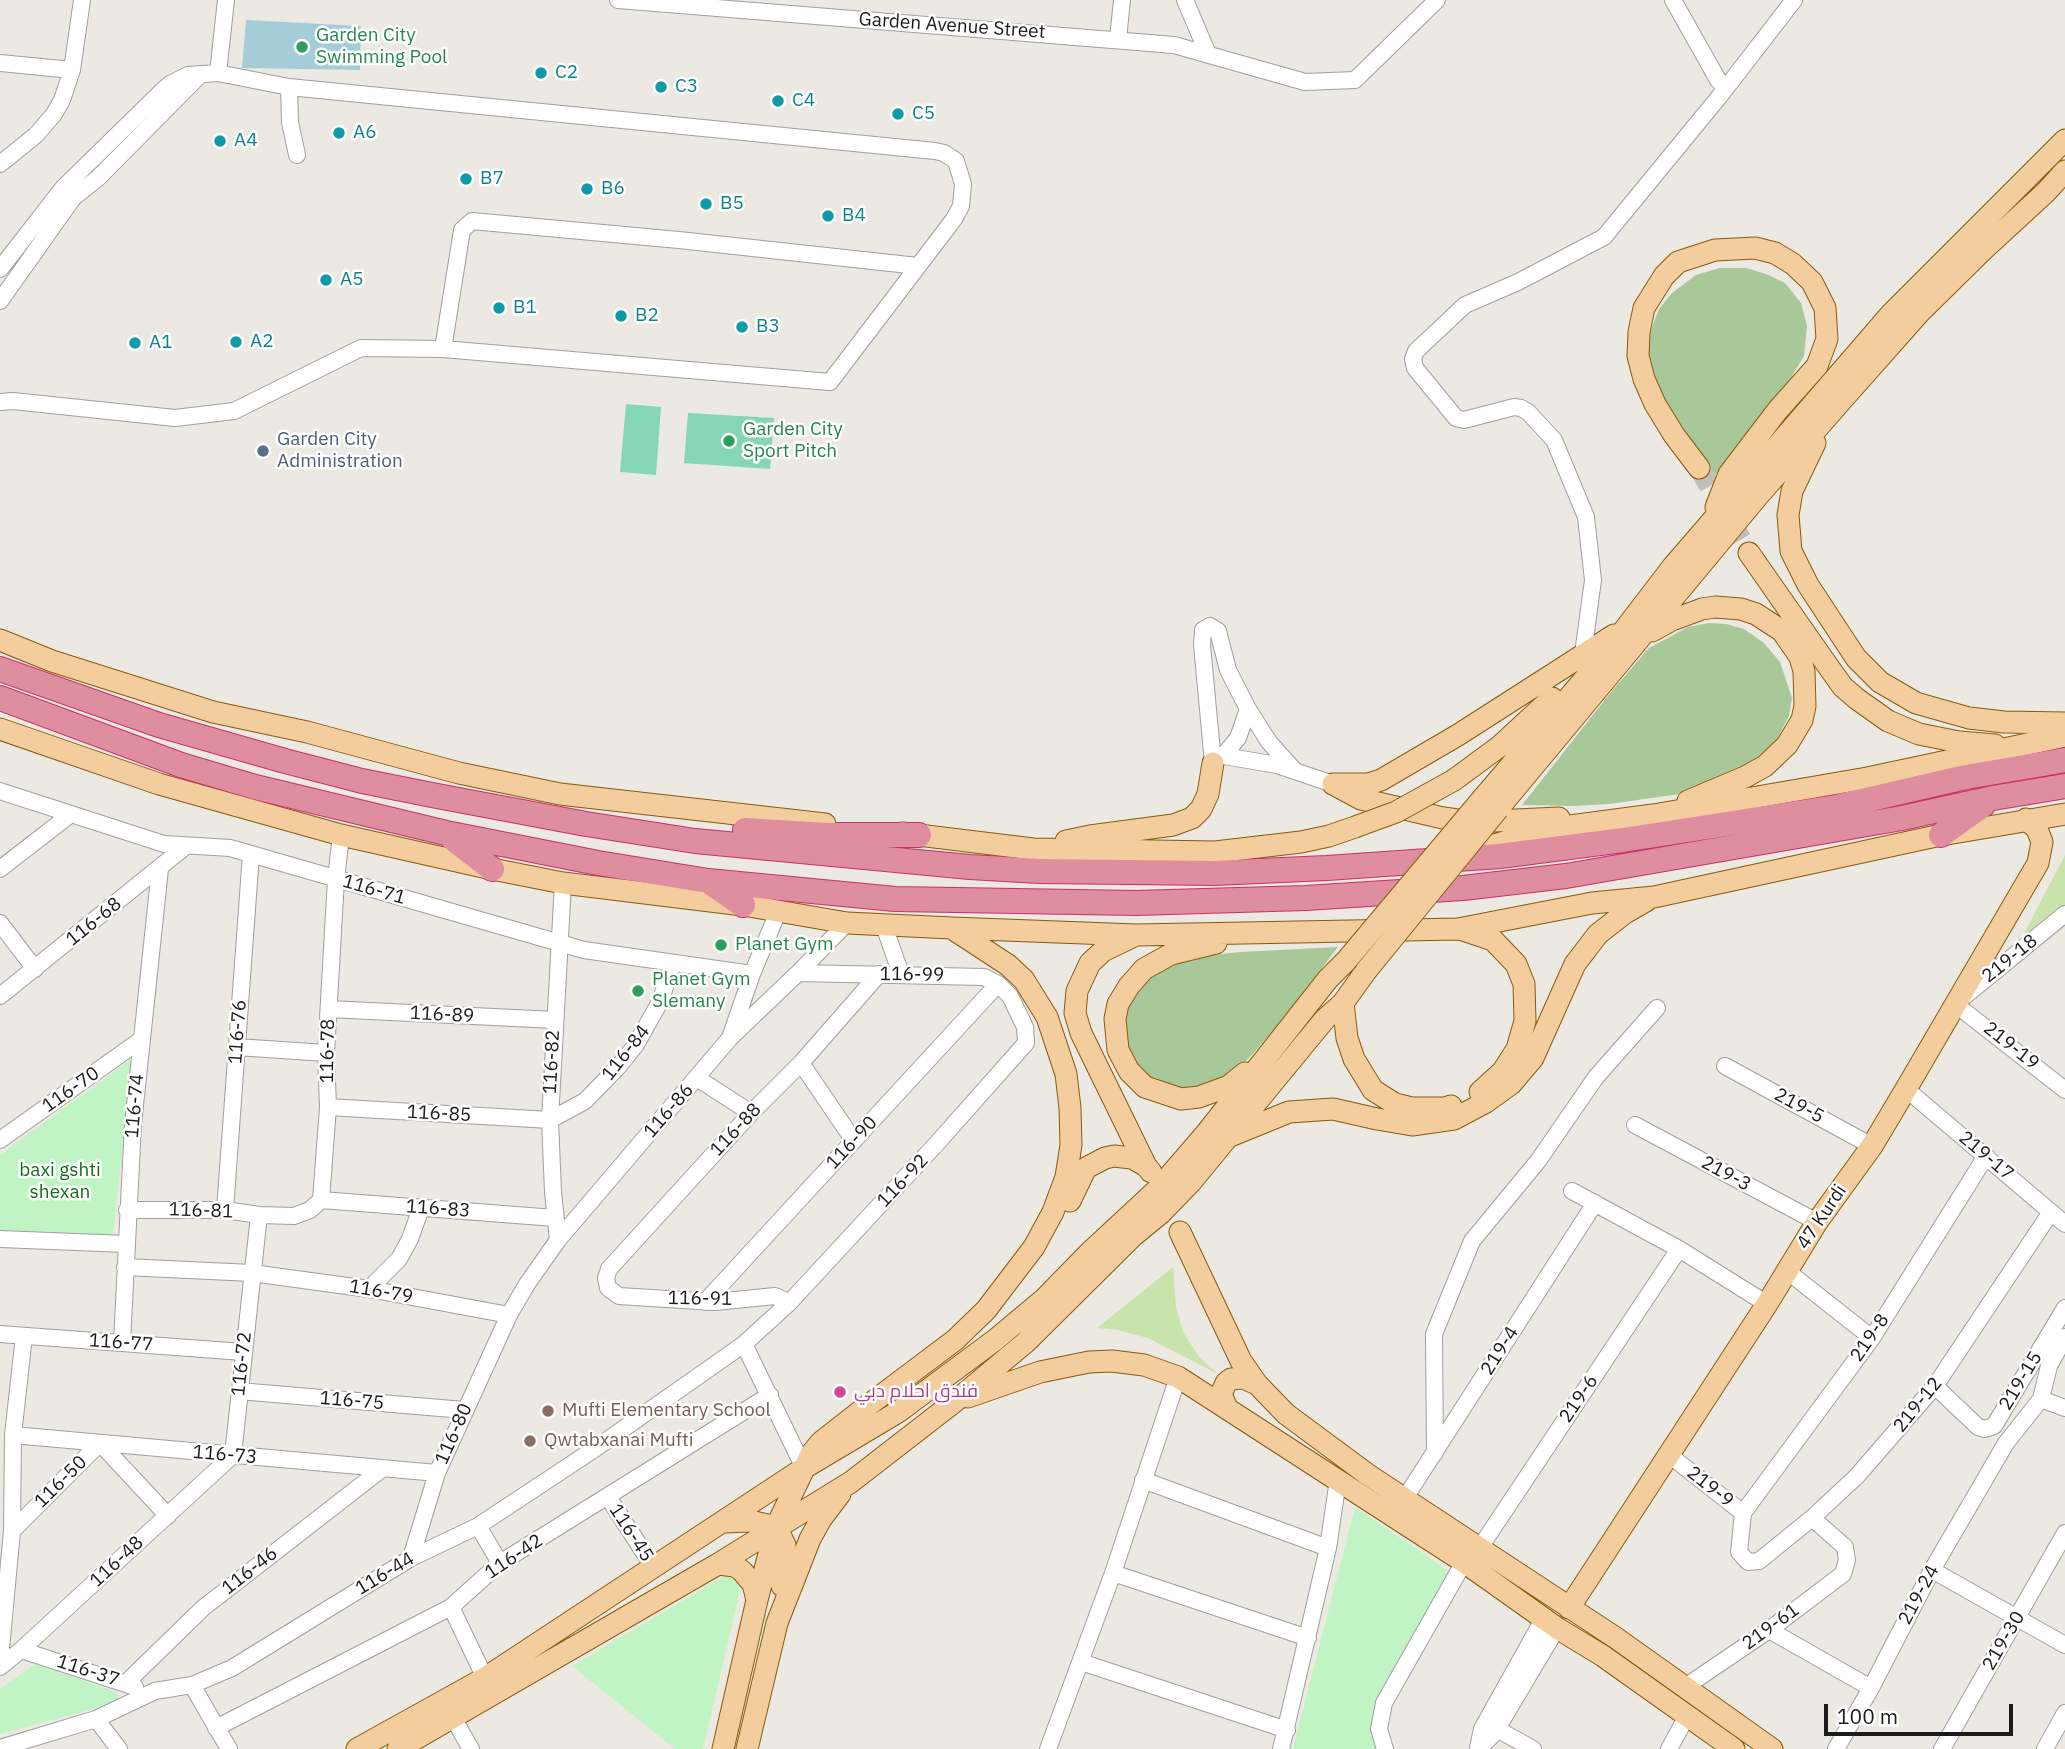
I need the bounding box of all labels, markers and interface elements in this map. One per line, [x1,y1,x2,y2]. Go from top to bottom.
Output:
street label: Garden Avenue Street [858,8,1046,44]
place label: Garden City Swimming Pool [316,25,447,69]
marker: Garden City Swimming Pool [294,39,310,55]
place label: C2 [555,62,578,84]
marker: C2 [533,65,549,81]
place label: C3 [675,76,698,98]
marker: C3 [653,79,669,95]
place label: C4 [792,90,815,112]
marker: C4 [770,93,786,109]
place label: C5 [912,103,935,125]
marker: C5 [890,106,906,122]
place label: A6 [353,122,377,144]
marker: A6 [331,125,347,141]
place label: A4 [234,130,258,152]
marker: A4 [212,133,228,149]
place label: B7 [480,168,504,190]
marker: B7 [458,171,474,187]
place label: B6 [601,178,625,200]
marker: B6 [579,181,595,197]
place label: B5 [720,193,744,215]
marker: B5 [698,196,714,212]
place label: B4 [842,205,866,227]
marker: B4 [820,208,836,224]
place label: A5 [340,269,364,291]
marker: A5 [318,272,334,288]
place label: B1 [513,297,537,319]
marker: B1 [491,300,507,316]
place label: B2 [635,305,659,327]
marker: B2 [613,308,629,324]
place label: B3 [756,316,780,338]
marker: B3 [734,319,750,335]
place label: A2 [250,331,274,353]
place label: A1 [149,332,173,354]
marker: A2 [228,334,244,350]
marker: A1 [127,335,143,351]
place label: Garden City Sport Pitch [743,419,843,463]
place label: Garden City Administration [277,429,403,473]
marker: Garden City Sport Pitch [721,433,737,449]
marker: Garden City Administration [255,443,271,459]
street label: 116-71 [340,870,408,910]
street label: 116-68 [62,893,126,951]
street label: 219-18 [1978,930,2042,988]
place label: Planet Gym [735,934,833,956]
marker: Planet Gym [713,937,729,953]
street label: 116-99 [880,963,944,987]
place label: Planet Gym Slemany [652,969,750,1013]
marker: Planet Gym Slemany [630,983,646,999]
street label: 116-76 [224,999,252,1065]
street label: 116-89 [409,1002,475,1028]
street label: 219-19 [1979,1017,2043,1075]
street label: 116-78 [316,1019,340,1083]
street label: 116-84 [597,1021,655,1085]
street label: 116-82 [539,1029,565,1095]
street label: 116-70 [38,1062,104,1118]
street label: 116-74 [121,1073,149,1139]
street label: 116-86 [639,1079,699,1143]
street label: 219-5 [1770,1083,1828,1129]
street label: 116-88 [706,1099,766,1161]
street label: 116-85 [406,1101,472,1127]
street label: 116-90 [822,1112,882,1174]
street label: 219-17 [1954,1127,2018,1185]
street label: 116-92 [873,1150,933,1212]
street label: 219-3 [1697,1151,1755,1197]
park label: baxi gshti shexan [19,1160,101,1204]
street label: 47 Kurdi [1792,1181,1852,1253]
street label: 116-83 [405,1195,471,1223]
street label: 116-81 [168,1198,234,1224]
street label: 116-79 [347,1275,415,1309]
street label: 116-91 [668,1287,732,1311]
street label: 219-8 [1846,1310,1894,1366]
street label: 219-4 [1476,1322,1524,1380]
street label: 116-77 [88,1329,154,1357]
street label: 116-72 [227,1331,257,1397]
street label: 219-15 [1995,1347,2047,1415]
street label: 219-6 [1555,1371,1603,1427]
street label: 219-12 [1889,1373,1947,1437]
place label: فندق احلام دبي [854,1381,978,1403]
marker: فندق احلام دبي [832,1384,848,1400]
street label: 116-75 [319,1387,385,1415]
street label: 116-80 [430,1400,478,1468]
place label: Mufti Elementary School [562,1400,771,1422]
marker: Mufti Elementary School [540,1403,556,1419]
place label: Qwtabxanai Mufti [544,1430,693,1452]
marker: Qwtabxanai Mufti [522,1433,538,1449]
street label: 116-73 [192,1441,258,1469]
street label: 116-50 [30,1451,92,1513]
street label: 219-9 [1682,1462,1738,1512]
street label: 116-45 [604,1500,658,1566]
street label: 116-42 [481,1529,547,1585]
street label: 116-48 [86,1532,148,1592]
street label: 116-46 [218,1542,282,1600]
street label: 116-44 [351,1548,419,1600]
street label: 219-24 [1894,1561,1944,1629]
street label: 219-61 [1738,1599,1804,1655]
street label: 219-30 [1978,1607,2030,1675]
street label: 116-37 [54,1650,122,1692]
scale bar [1827,1690,2016,1734]
text: 100 m [1837,1702,1898,1730]

